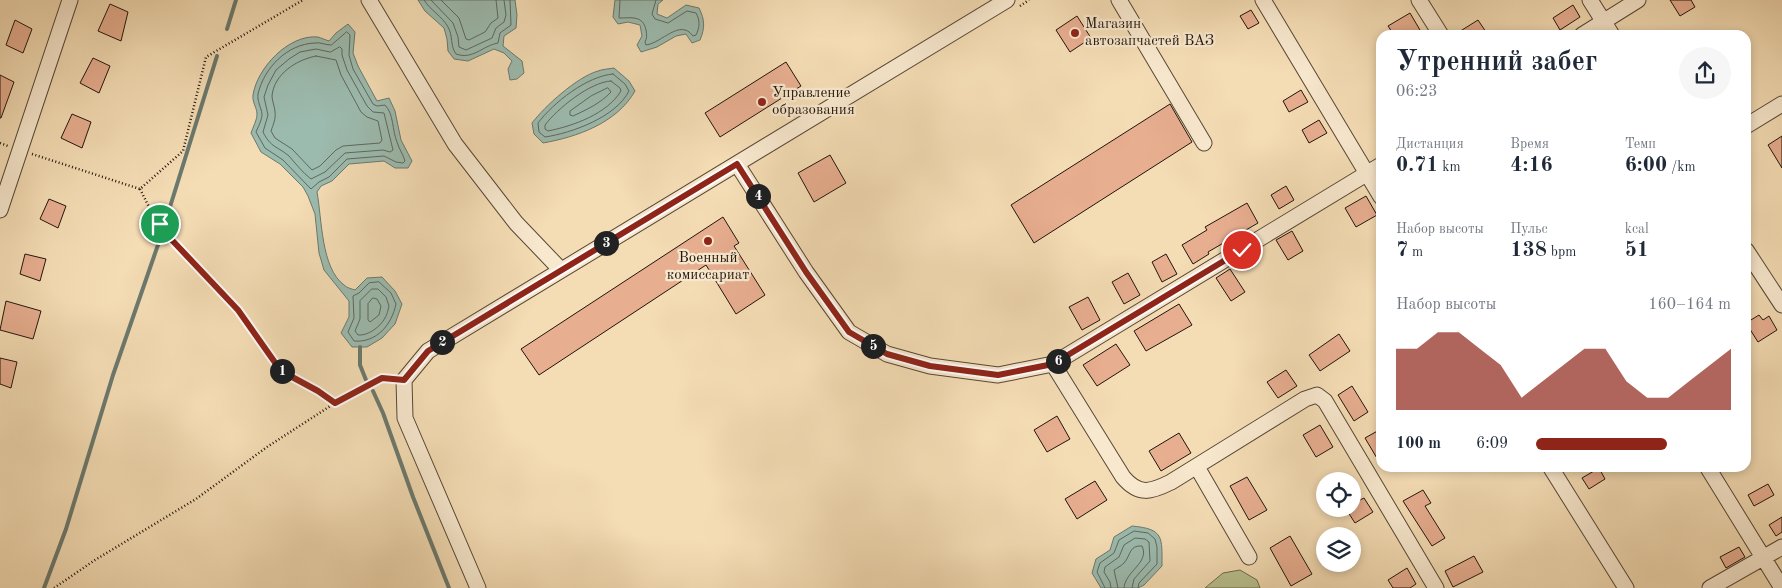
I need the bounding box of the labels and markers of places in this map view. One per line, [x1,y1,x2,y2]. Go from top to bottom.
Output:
place label: Магазин автозапчастей ВАЗ [1085,17,1214,49]
marker: Магазин автозапчастей ВАЗ [1069,27,1081,39]
place label: Управление образования [772,86,855,118]
marker: Управление образования [756,96,768,108]
pin: 4 [746,184,770,208]
pin [139,203,181,245]
pin [1221,229,1263,271]
pin: 3 [594,230,618,256]
marker: Военный комиссариат [702,235,714,247]
place label: Военный комиссариат [667,251,749,283]
pin: 2 [430,330,454,354]
pin: 5 [860,334,886,358]
pin: 6 [1046,348,1070,374]
pin: 1 [270,358,294,384]

